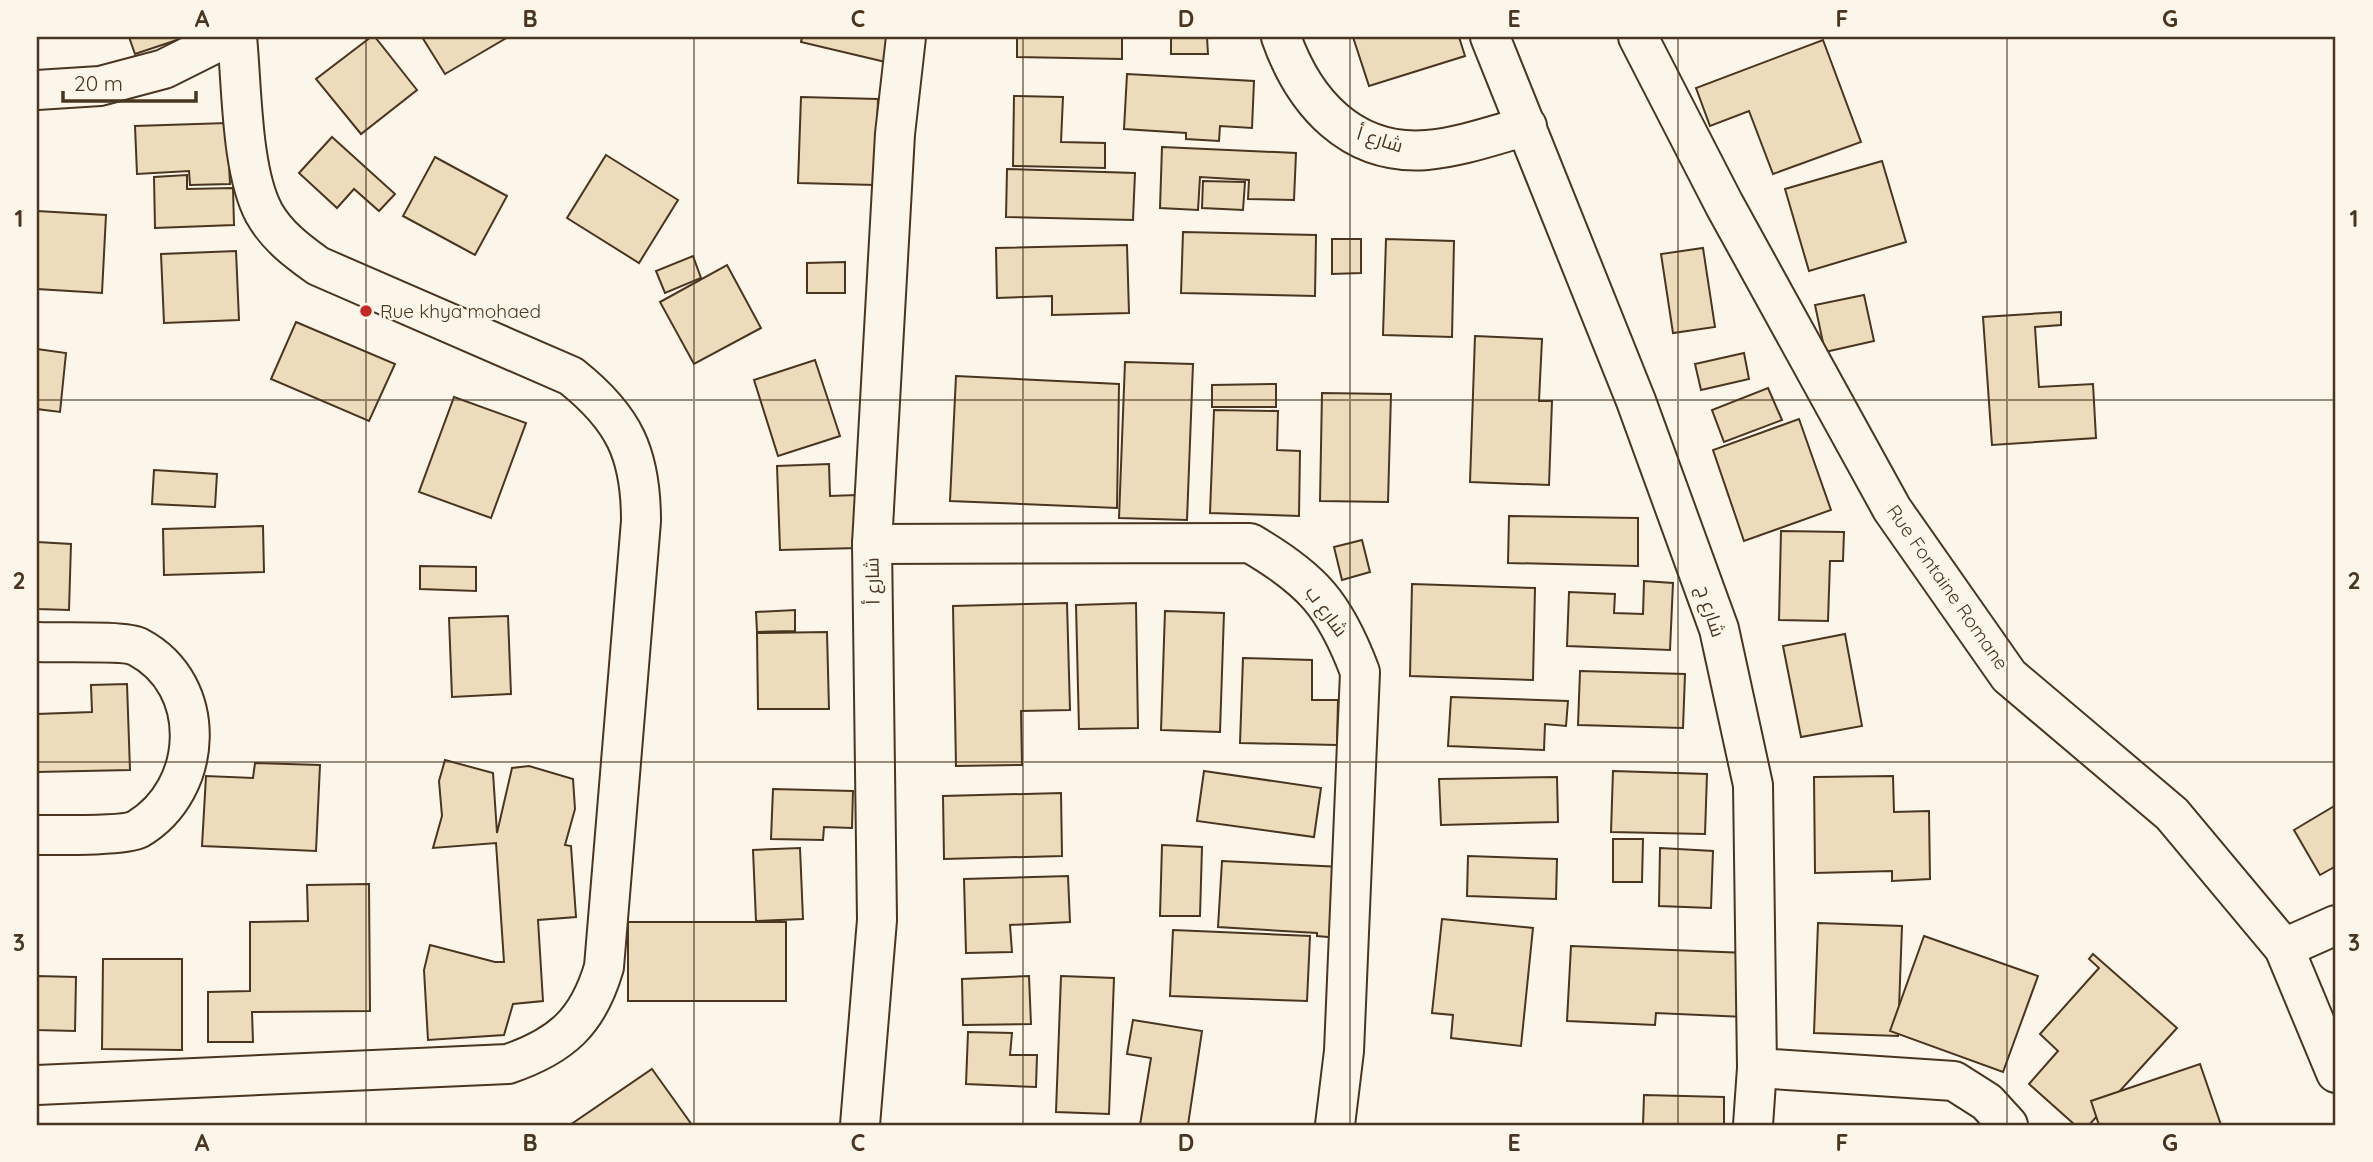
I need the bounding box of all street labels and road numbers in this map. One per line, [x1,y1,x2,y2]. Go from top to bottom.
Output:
street label: شارع أ [1353,121,1406,159]
street label: Rue Fontaine Romane [1882,500,2014,674]
street label: شارع أ [860,557,886,605]
street label: شارع ب [1299,581,1353,642]
street label: شارع ج [1689,582,1731,641]

